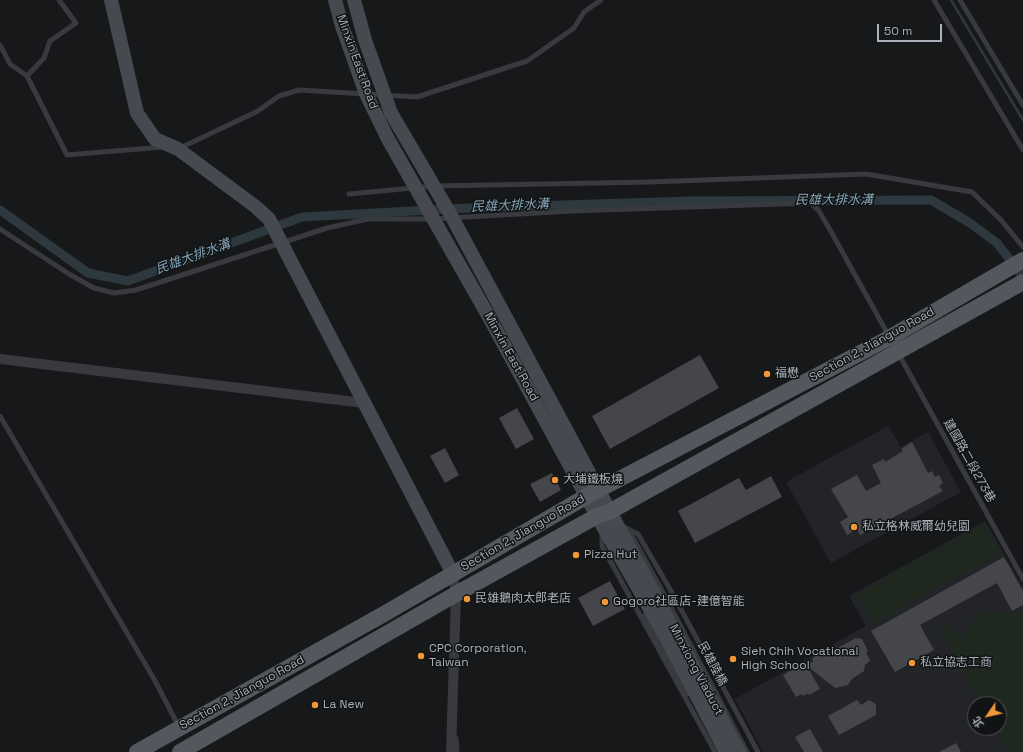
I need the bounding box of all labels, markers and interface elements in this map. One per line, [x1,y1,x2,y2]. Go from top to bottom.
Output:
street label: Minxin East Road [333,13,381,111]
scale bar [879,16,944,42]
text: 50 m [884,23,912,39]
water label: 民雄大排水溝 [795,192,873,208]
water label: 民雄大排水溝 [471,197,549,215]
water label: 民雄大排水溝 [154,236,232,278]
street label: Section 2, Jianguo Road [807,305,937,385]
street label: Minxin East Road [481,310,541,404]
place label: 福懋 [775,367,799,381]
marker: 福懋 [762,369,772,379]
street label: 建國路二段273巷 [940,417,998,505]
place label: 大埔鐵板燒 [563,473,623,487]
marker: 大埔鐵板燒 [550,475,560,485]
street label: Section 2, Jianguo Road [459,492,587,574]
place label: 私立格林威爾幼兒園 [862,520,970,534]
marker: 私立格林威爾幼兒園 [849,522,859,532]
place label: Pizza Hut [584,548,637,562]
marker: Pizza Hut [571,550,581,560]
place label: 民雄鵝肉太郎老店 [475,592,571,606]
marker: 民雄鵝肉太郎老店 [462,594,472,604]
place label: Gogoro社區店-建億智能 [613,595,745,609]
marker: Gogoro社區店-建億智能 [600,597,610,607]
street label: Minxiong Viaduct [666,622,726,718]
street label: 民雄陸橋 [694,639,730,689]
place label: CPC Corporation, Taiwan [429,642,527,670]
place label: Sieh Chih Vocational High School [741,645,858,673]
marker: CPC Corporation, Taiwan [416,651,426,661]
street label: Section 2, Jianguo Road [177,653,307,733]
marker: Sieh Chih Vocational High School [728,654,738,664]
place label: 私立協志工商 [920,656,992,670]
marker: 私立協志工商 [907,658,917,668]
north arrow [967,696,1007,736]
place label: La New [323,698,364,712]
marker: La New [310,700,320,710]
text: 北 [969,714,987,731]

